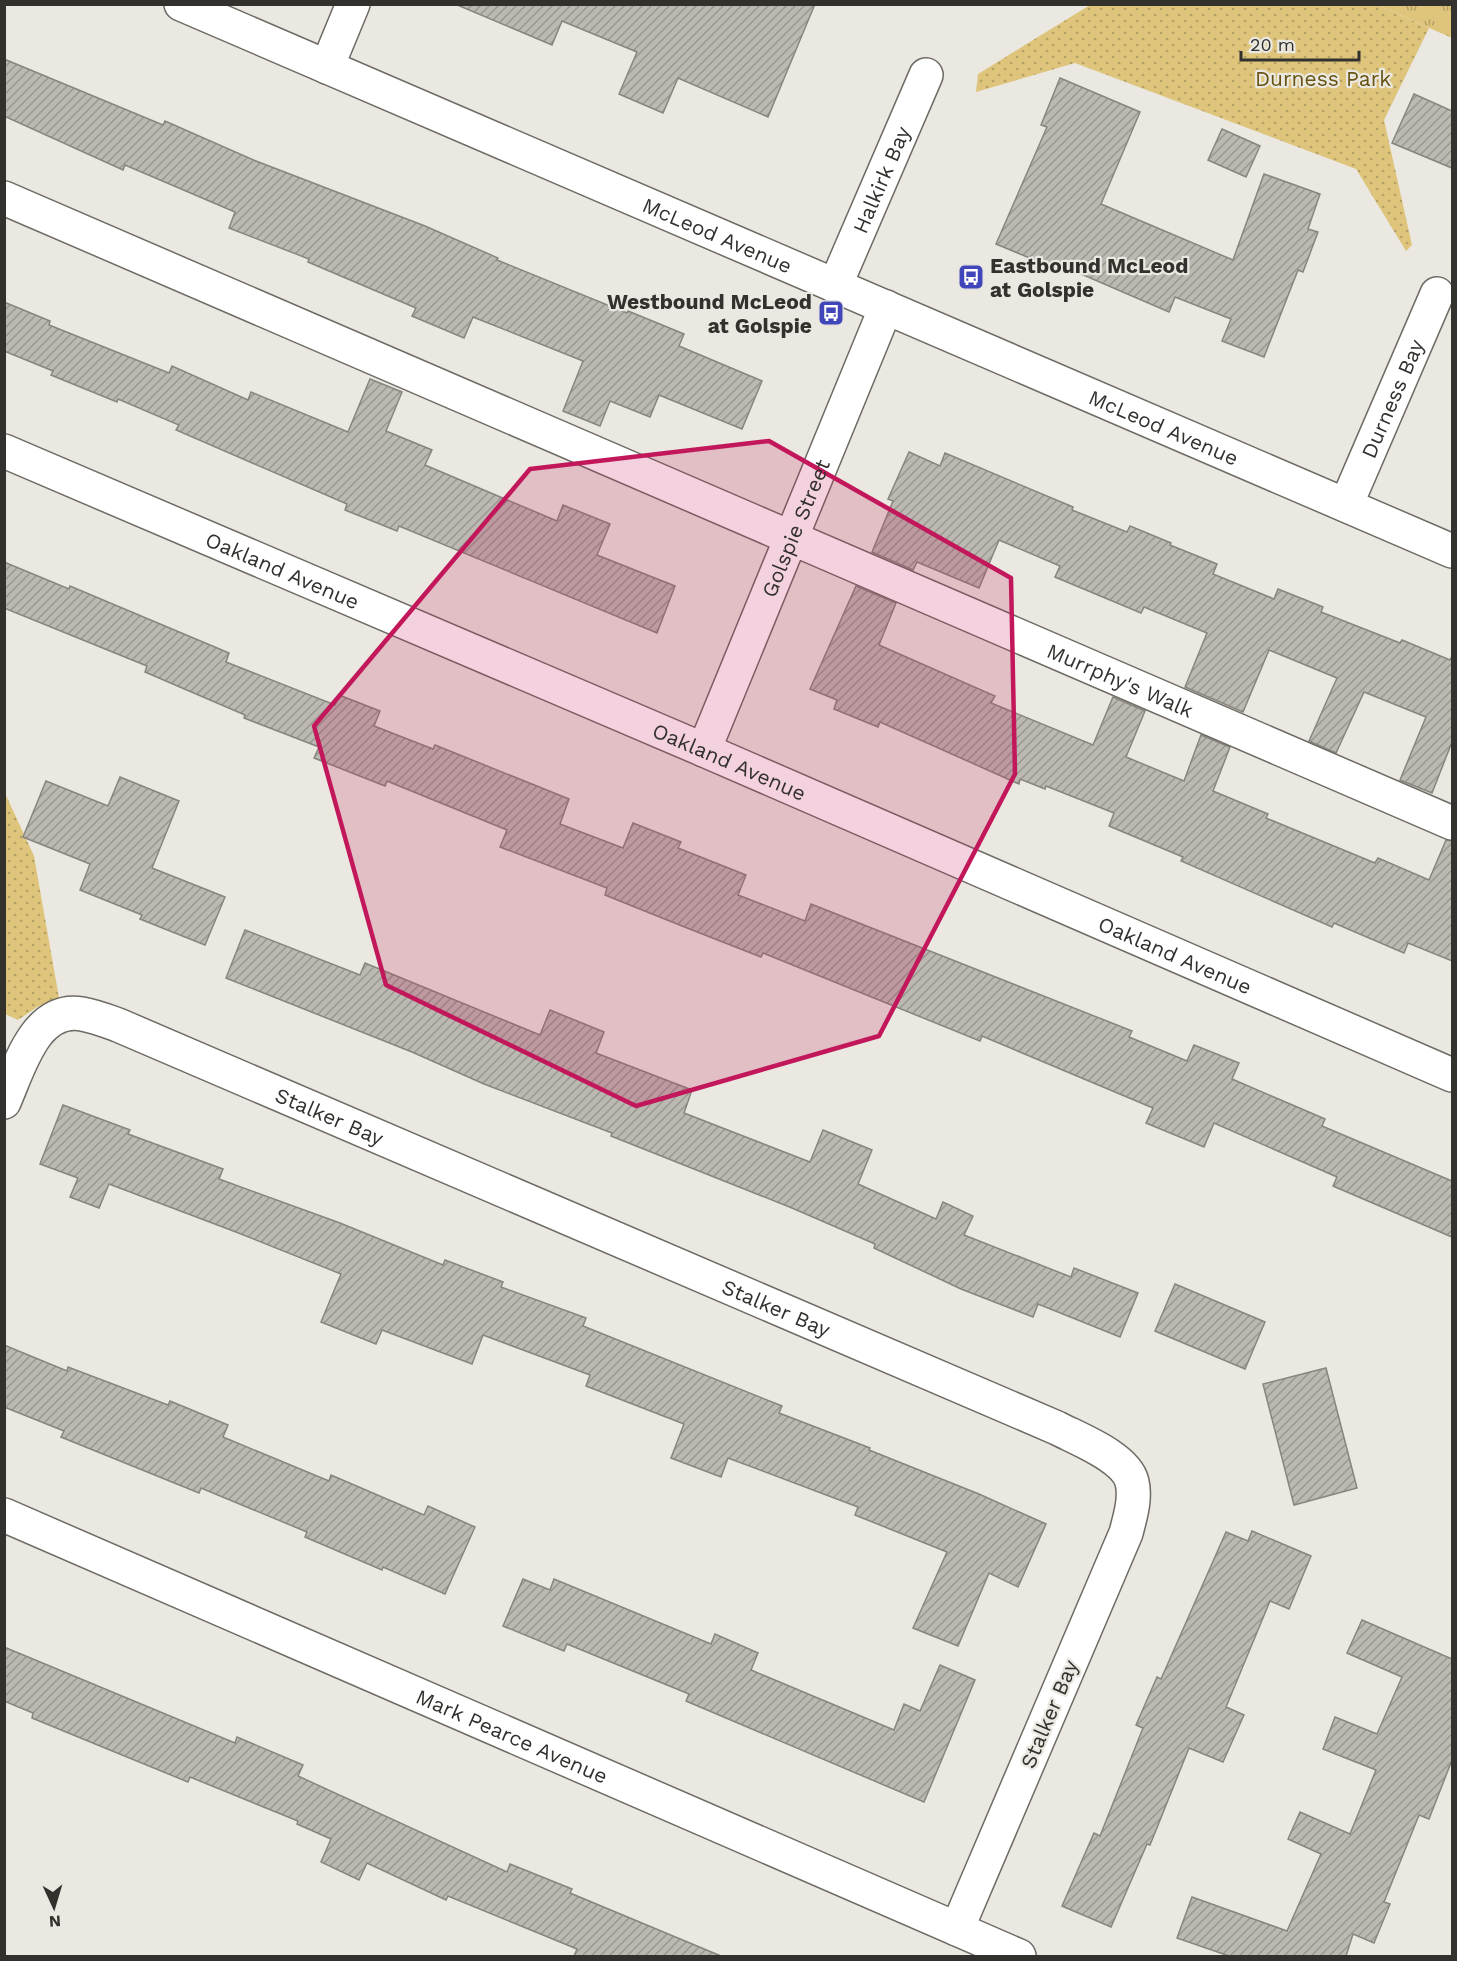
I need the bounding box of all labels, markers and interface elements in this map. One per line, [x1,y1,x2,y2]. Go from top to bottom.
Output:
scale bar [1241,24,1360,62]
text: 20 m [1250,34,1295,55]
park label: Durness Park [1255,66,1391,91]
street label: Halkirk Bay [847,122,915,237]
street label: McLeod Avenue [639,192,796,278]
place label: Eastbound McLeod at Golspie [990,253,1188,302]
bus stop icon: Eastbound McLeod at Golspie [956,262,986,292]
place label: Westbound McLeod at Golspie [607,289,812,338]
bus stop icon: Westbound McLeod at Golspie [816,298,846,328]
street label: Durness Bay [1355,335,1429,462]
street label: McLeod Avenue [1085,384,1242,470]
street label: Golspie Street [756,455,835,601]
street label: Oakland Avenue [202,526,363,614]
street label: Murrphy's Walk [1044,637,1197,722]
street label: Oakland Avenue [649,717,810,805]
street label: Oakland Avenue [1095,910,1256,999]
street label: Stalker Bay [272,1082,388,1150]
street label: Stalker Bay [718,1273,834,1342]
street label: Stalker Bay [1015,1656,1083,1772]
street label: Mark Pearce Avenue [413,1683,612,1788]
north arrow [24,1877,84,1937]
text: N [48,1912,62,1931]

